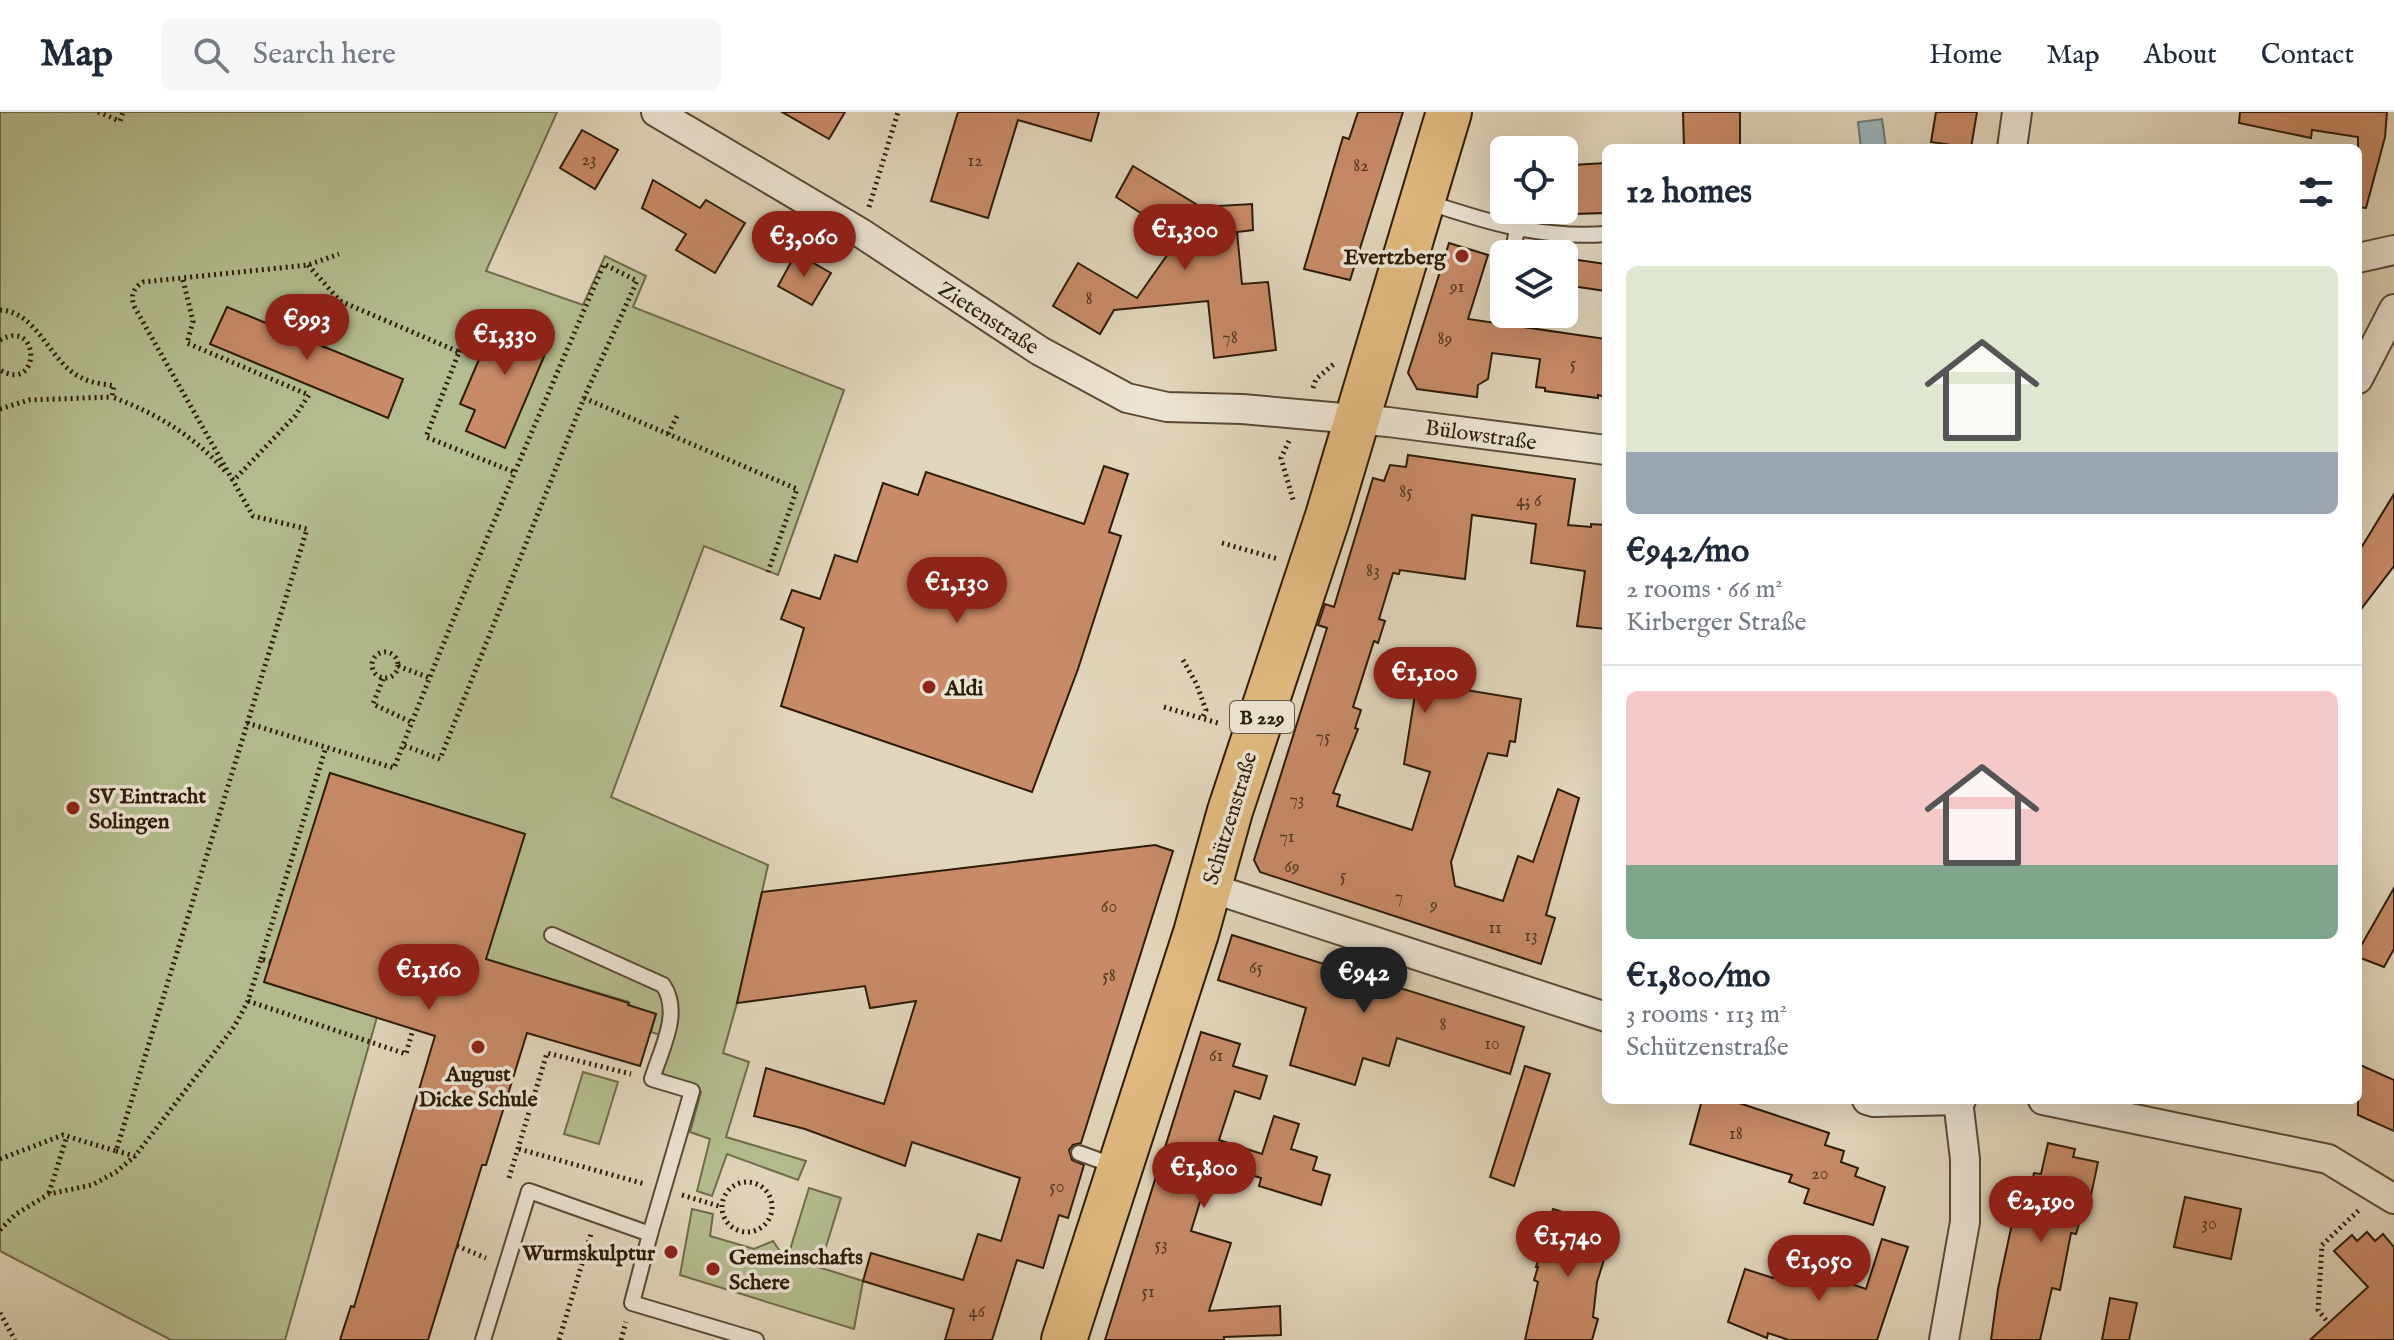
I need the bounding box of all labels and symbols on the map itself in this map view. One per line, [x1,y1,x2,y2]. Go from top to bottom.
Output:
house number: 23 [581,149,597,172]
house number: 12 [967,150,983,173]
house number: 82 [1353,155,1369,178]
pin: €1,300 [1120,204,1250,272]
pin: €3,060 [739,211,869,279]
place label: Evertzberg [1343,244,1447,272]
marker: Evertzberg [1453,247,1471,265]
street label: Zietenstraße [932,276,1044,362]
house number: 91 [1449,276,1464,299]
house number: 8 [1085,288,1093,311]
pin: €993 [260,294,354,362]
pin: €1,330 [440,309,570,377]
house number: 78 [1222,327,1238,350]
house number: 89 [1438,328,1452,351]
house number: 5 [1570,353,1577,376]
street label: Bülowstraße [1423,414,1538,458]
house number: 85 [1399,481,1413,504]
house number: 4; 6 [1516,490,1542,513]
pin: €1,130 [892,557,1022,625]
house number: 83 [1366,560,1380,583]
pin: €1,100 [1360,647,1490,715]
place label: Aldi [944,675,984,703]
marker: Aldi [920,678,938,696]
road number: B 229 [1230,701,1294,733]
house number: 75 [1316,726,1331,749]
street label: Schützenstraße [1197,749,1264,888]
place label: SV Eintracht Solingen [89,783,206,836]
house number: 73 [1289,789,1305,812]
marker: SV Eintracht Solingen [64,799,82,817]
house number: 71 [1279,826,1295,849]
house number: 69 [1284,856,1300,879]
house number: 5 [1340,865,1347,888]
house number: 7 [1395,886,1403,909]
house number: 9 [1429,894,1438,917]
house number: 60 [1101,896,1117,919]
house number: 11 [1488,917,1502,940]
house number: 13 [1524,925,1538,948]
pin: €1,160 [364,944,494,1012]
pin: €942 [1317,947,1411,1015]
house number: 65 [1249,957,1264,980]
house number: 58 [1102,965,1116,988]
house number: 8 [1439,1014,1447,1037]
house number: 10 [1484,1033,1500,1056]
marker: August Dicke Schule [469,1038,487,1056]
house number: 61 [1209,1045,1223,1068]
place label: August Dicke Schule [418,1061,538,1114]
house number: 18 [1729,1123,1743,1146]
pin: €1,800 [1139,1142,1269,1210]
house number: 20 [1811,1163,1829,1186]
house number: 50 [1049,1176,1065,1199]
pin: €2,190 [1976,1176,2106,1244]
pin: €1,740 [1503,1211,1633,1279]
house number: 30 [2201,1213,2217,1236]
house number: 53 [1154,1234,1168,1257]
pin: €1,050 [1754,1235,1884,1303]
place label: Wurmskulptur [521,1240,656,1268]
marker: Wurmskulptur [662,1243,680,1261]
place label: Gemeinschafts Schere [729,1244,863,1297]
marker: Gemeinschafts Schere [704,1260,722,1278]
house number: 51 [1141,1281,1155,1304]
house number: 46 [969,1301,986,1324]

